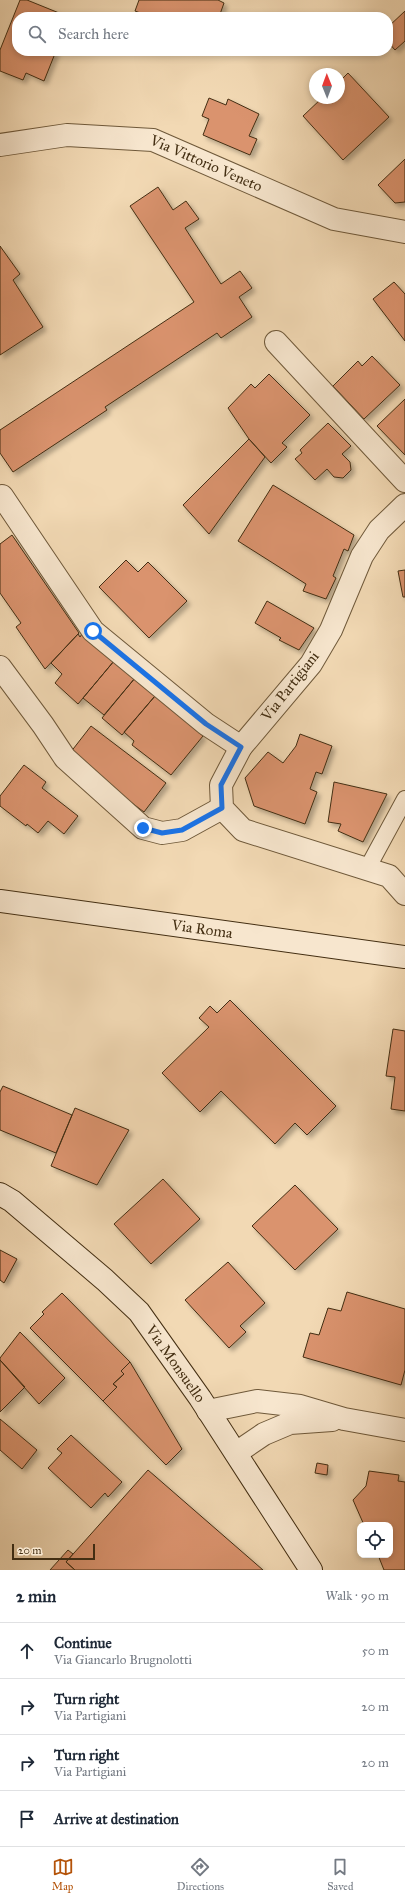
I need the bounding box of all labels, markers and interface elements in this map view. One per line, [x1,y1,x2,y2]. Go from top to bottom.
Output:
search box [12,12,393,56]
icon: search [26,23,48,45]
text: Search here [58,25,129,43]
north arrow [309,68,345,104]
street label: Via Vittorio Veneto [147,130,265,196]
route start [84,622,102,640]
street label: Via Partigiani [257,648,323,725]
route end [134,819,152,837]
street label: Via Roma [170,916,234,942]
street label: Via Monsuello [142,1321,209,1406]
map controls [357,1522,393,1558]
button: locate [357,1522,393,1558]
scale bar [12,1542,95,1561]
text: 20 m [18,1544,41,1557]
text: 2 min [16,1586,56,1607]
text: Walk · 90 m [326,1588,389,1604]
text: Continue [54,1634,112,1652]
icon: ahead [16,1640,38,1662]
text: 50 m [362,1643,389,1659]
text: Via Giancarlo Brugnolotti [54,1652,192,1668]
text: Turn right [54,1690,119,1708]
icon: right [16,1696,38,1718]
text: 20 m [361,1699,389,1715]
text: Via Partigiani [54,1708,126,1724]
text: Turn right [54,1746,119,1764]
icon: right [16,1752,38,1774]
text: 20 m [361,1755,389,1771]
text: Via Partigiani [54,1764,126,1780]
icon: arrive [16,1808,38,1830]
text: Arrive at destination [54,1810,179,1828]
tab: Map [52,1856,74,1893]
tab: Directions [177,1856,224,1893]
tab: Saved [327,1856,353,1893]

